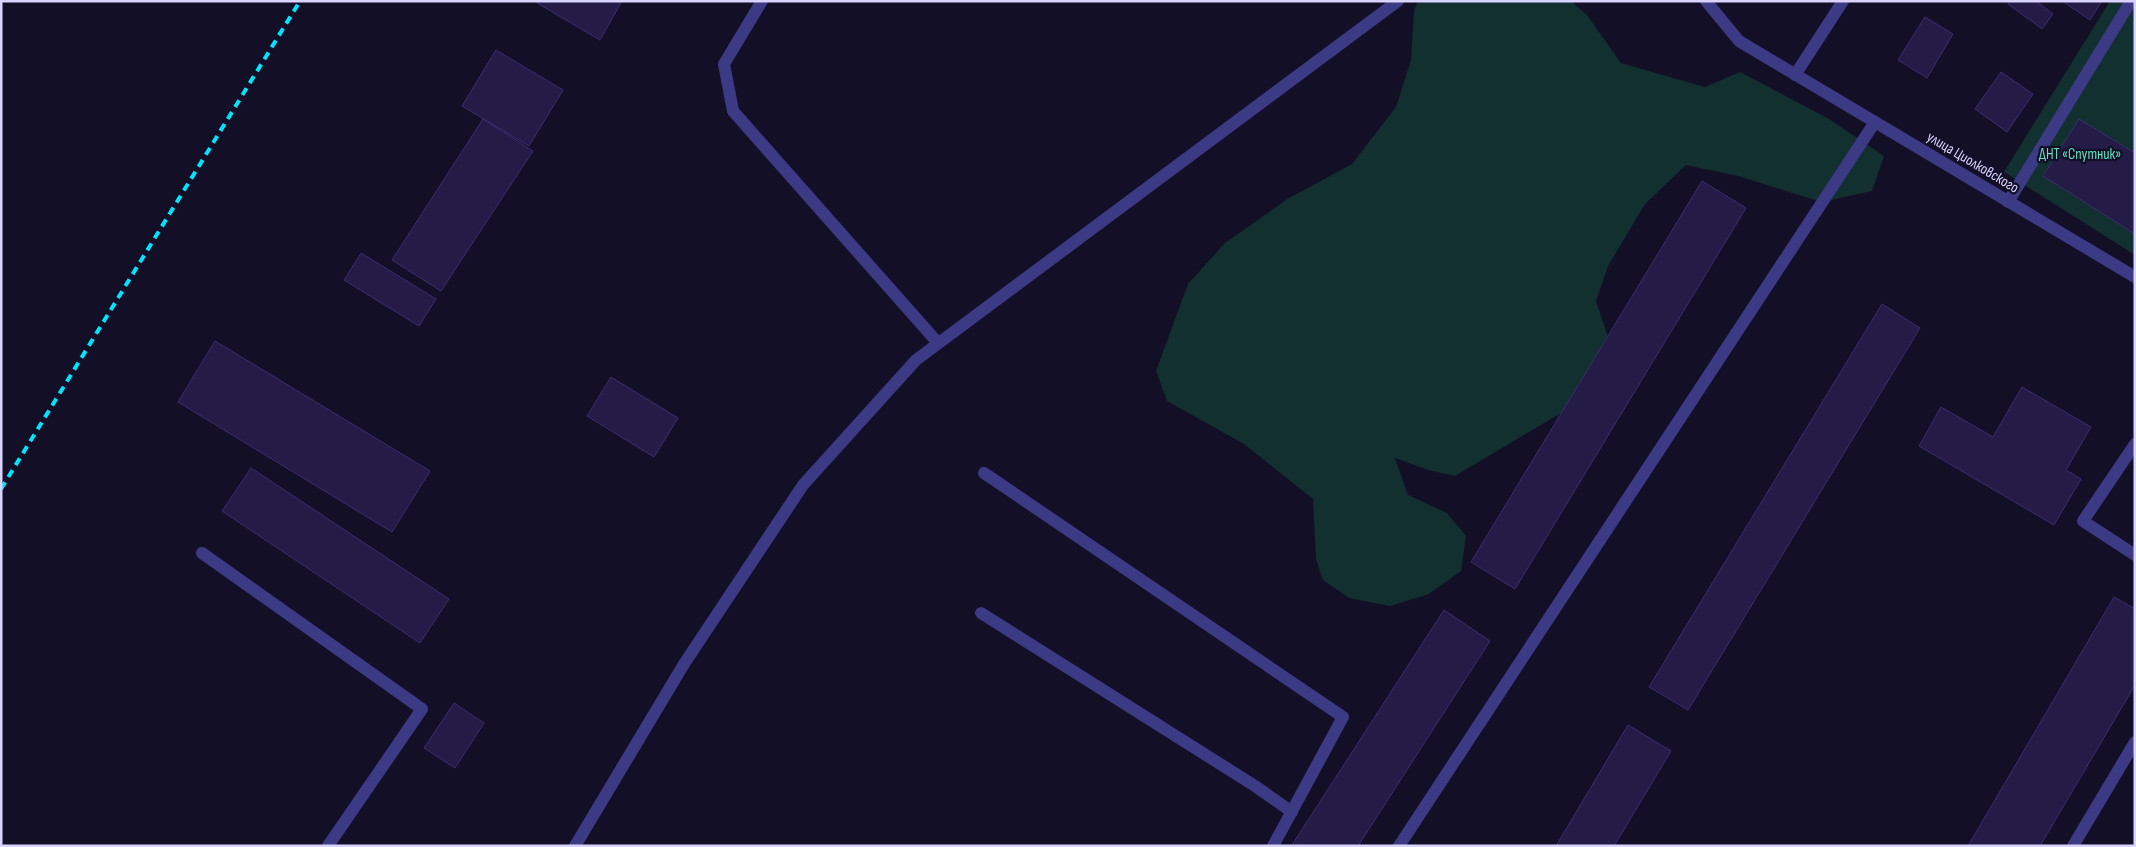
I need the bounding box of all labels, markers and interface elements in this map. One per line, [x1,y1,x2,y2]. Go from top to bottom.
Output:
street label: улица Циолковского [1923,127,2022,197]
park label: ДНТ «Спутник» [2039,145,2121,164]

